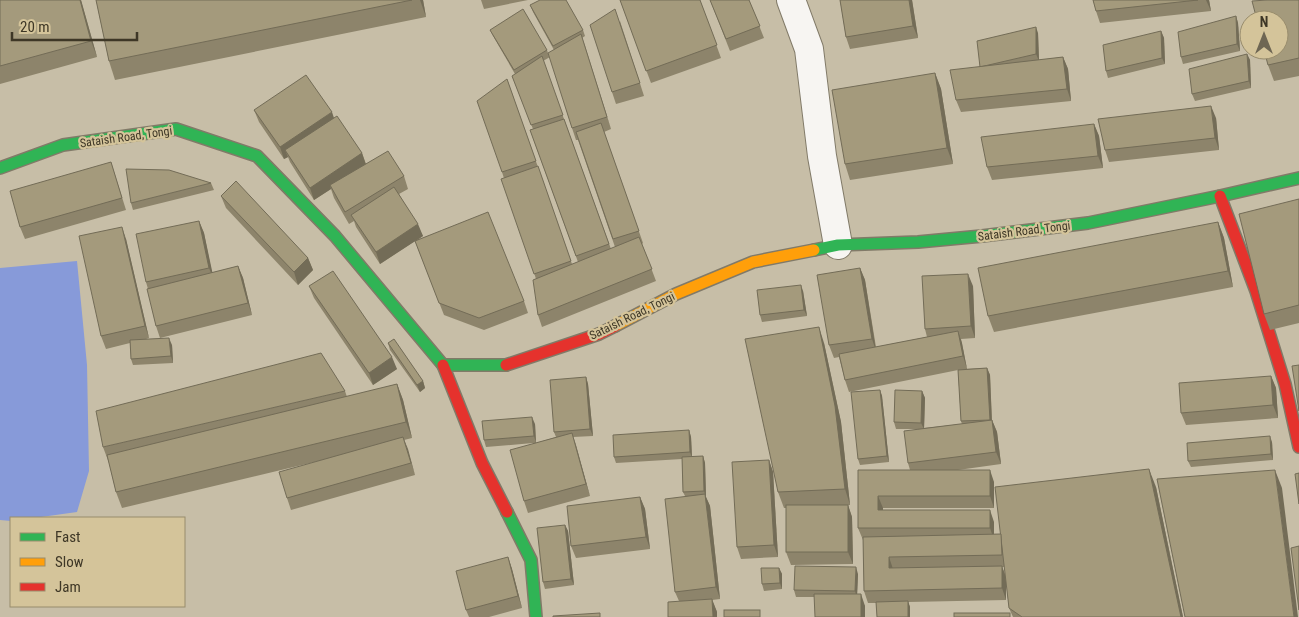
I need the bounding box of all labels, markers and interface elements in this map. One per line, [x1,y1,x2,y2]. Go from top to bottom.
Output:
scale bar [12,10,138,42]
north arrow [1239,10,1289,60]
text: N [1260,14,1268,30]
text: 20 m [20,18,50,36]
street label: Sataish Road, Tongi [79,124,173,150]
street label: Sataish Road, Tongi [977,218,1071,244]
street label: Sataish Road, Tongi [587,289,677,343]
legend [10,517,185,607]
text: Fast [55,528,80,546]
text: Slow [55,553,84,571]
text: Jam [55,578,81,596]

